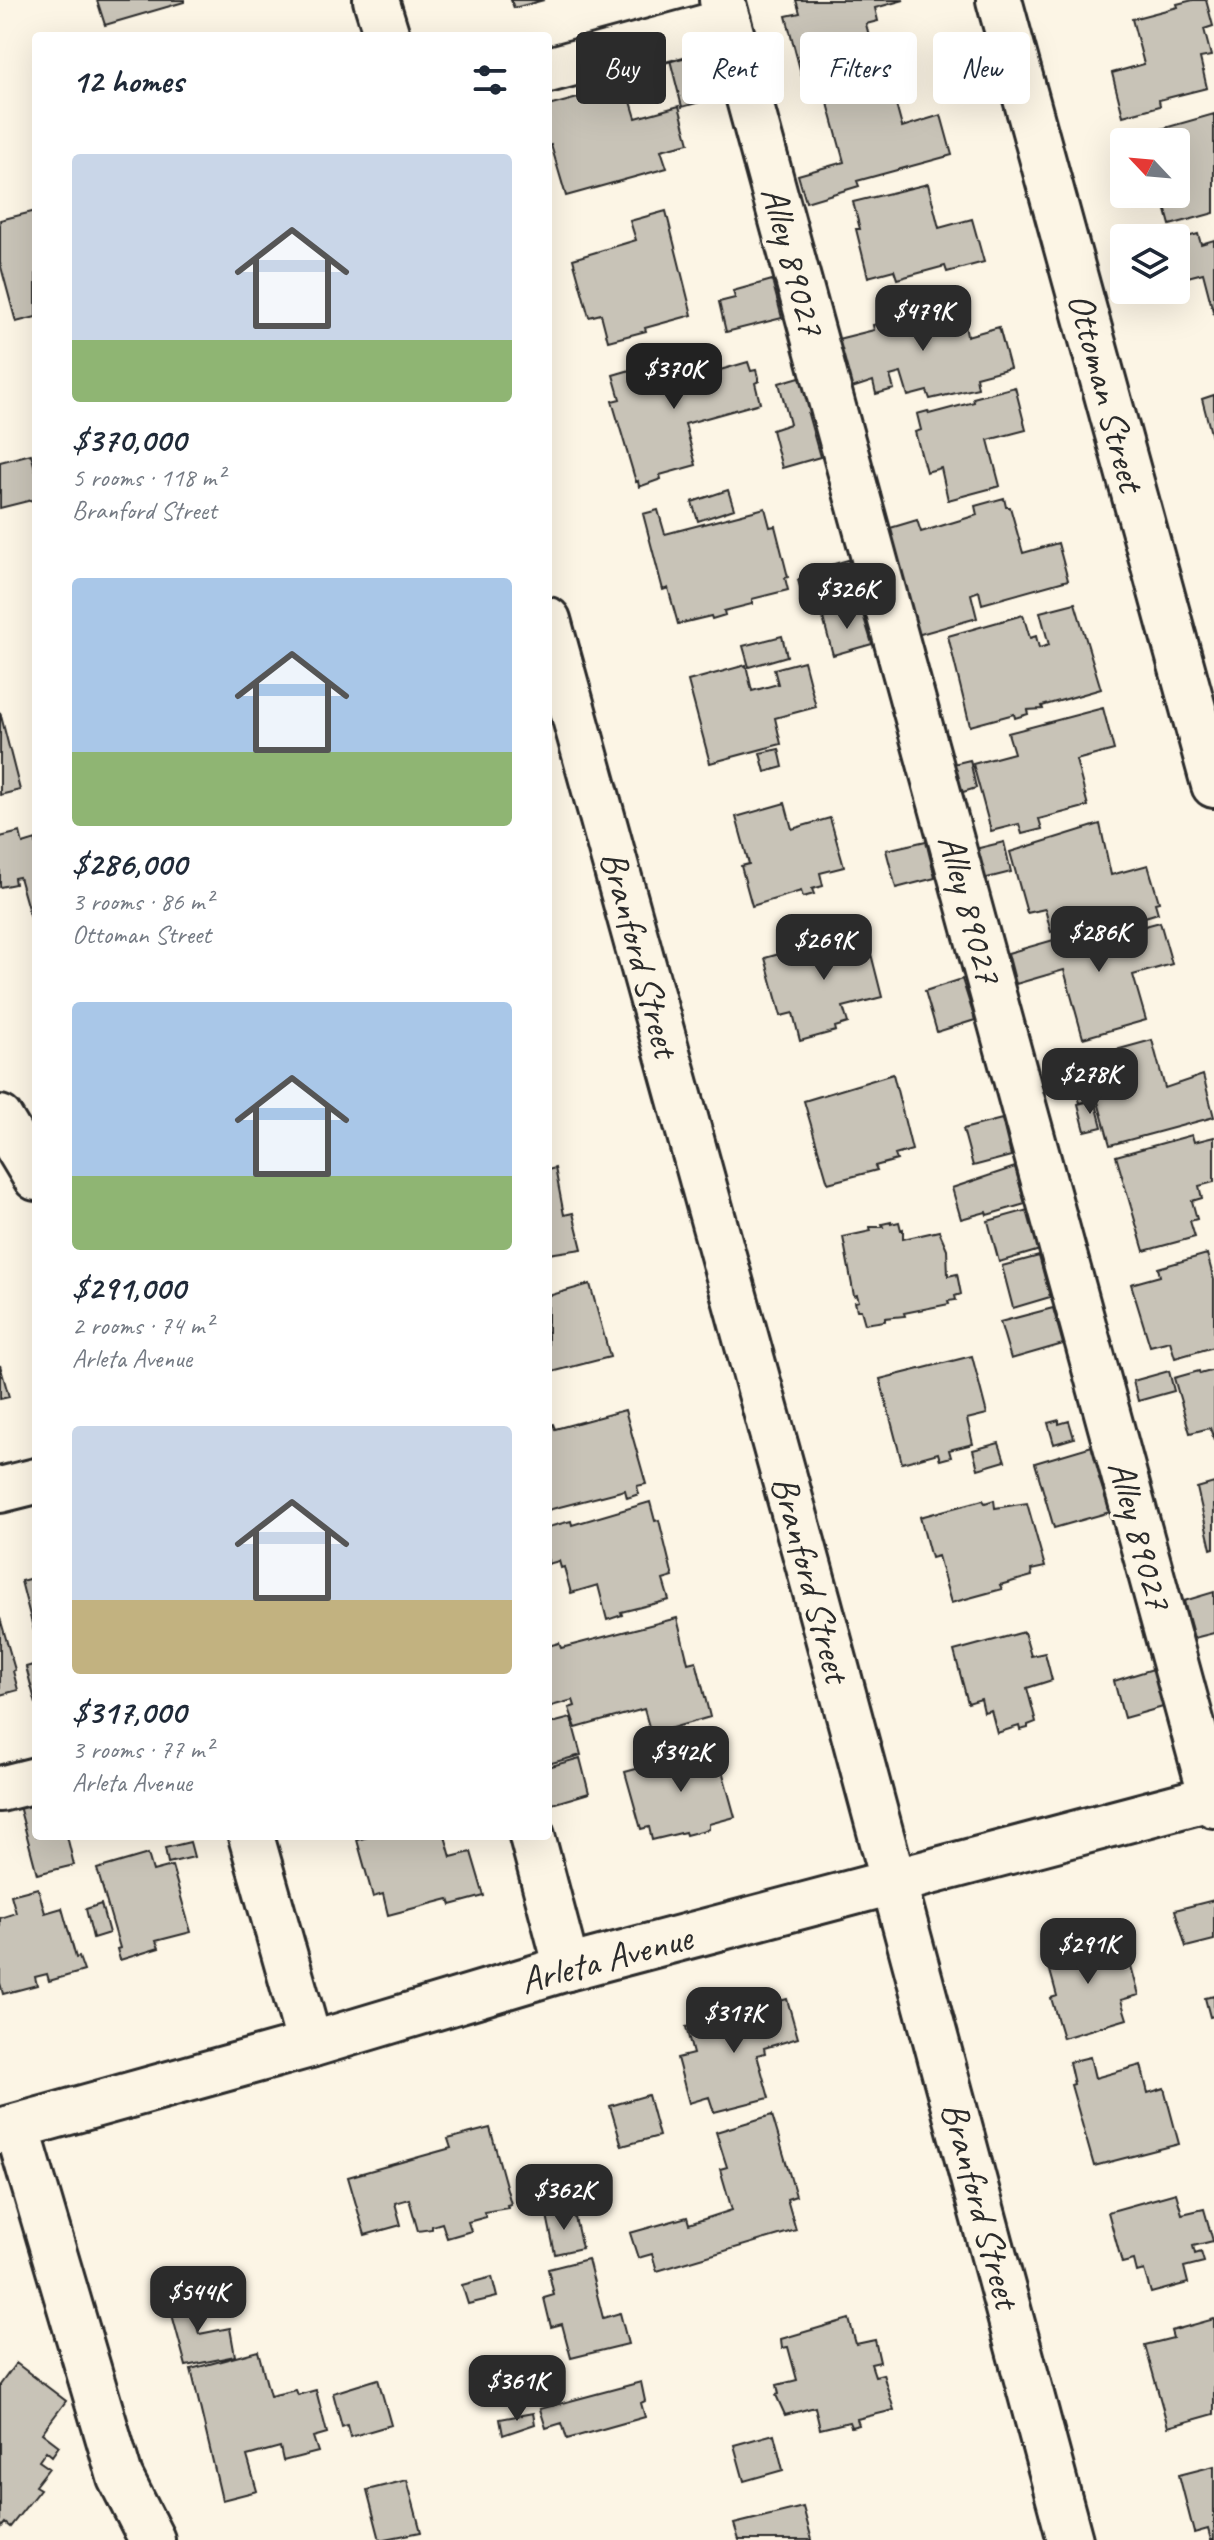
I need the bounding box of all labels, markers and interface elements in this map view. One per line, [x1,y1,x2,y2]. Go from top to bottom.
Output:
chip: Buy [576,32,666,104]
chip: Rent [682,32,784,104]
chip: Filters [800,32,917,104]
chip: New [933,32,1030,104]
icon: filters [468,58,512,102]
text: 12 homes [72,59,183,102]
north arrow [1110,128,1190,208]
map controls [1110,128,1190,304]
street label: Alley 89027 [751,182,836,342]
icon: home [220,206,364,350]
button: layers [1110,224,1190,304]
pin: $479K [867,285,979,353]
street label: Ottoman Street [1057,288,1156,499]
text: $479K [893,294,953,327]
pin: $370K [618,343,730,411]
text: $370K [644,352,704,385]
text: $370,000 [72,418,186,461]
text: 5 rooms · 118 m² [72,461,224,494]
text: Branford Street [72,494,217,527]
pin: $326K [791,563,903,631]
text: $326K [817,572,877,605]
icon: home [220,630,364,774]
street label: Alley 89027 [928,830,1013,990]
text: $286,000 [72,842,187,885]
street label: Branford Street [590,846,691,1065]
text: 3 rooms · 86 m² [72,885,213,918]
pin: $286K [1043,906,1155,974]
pin: $269K [768,914,880,982]
text: $286K [1069,915,1129,948]
text: Ottoman Street [72,918,211,951]
text: $269K [794,923,854,956]
pin: $278K [1034,1048,1146,1116]
icon: home [220,1054,364,1198]
text: $278K [1060,1057,1120,1090]
text: $291,000 [72,1266,185,1309]
text: 2 rooms · 74 m² [72,1309,213,1342]
text: Arleta Avenue [72,1342,192,1375]
street label: Alley 89027 [1098,1456,1183,1616]
street label: Branford Street [761,1471,862,1690]
icon: home [220,1478,364,1622]
text: $317,000 [72,1690,186,1733]
pin: $342K [625,1726,737,1794]
text: 3 rooms · 77 m² [72,1733,213,1766]
text: $342K [651,1735,711,1768]
text: Arleta Avenue [72,1766,192,1799]
street label: Arleta Avenue [515,1913,699,2004]
pin: $291K [1032,1918,1144,1986]
text: $291K [1058,1927,1118,1960]
pin: $317K [678,1987,790,2055]
text: $317K [704,1996,764,2029]
street label: Branford Street [931,2097,1032,2316]
pin: $362K [508,2164,620,2232]
text: $362K [534,2173,594,2206]
pin: $544K [142,2266,254,2334]
text: $544K [168,2275,228,2308]
pin: $361K [461,2355,573,2423]
text: $361K [487,2364,547,2397]

